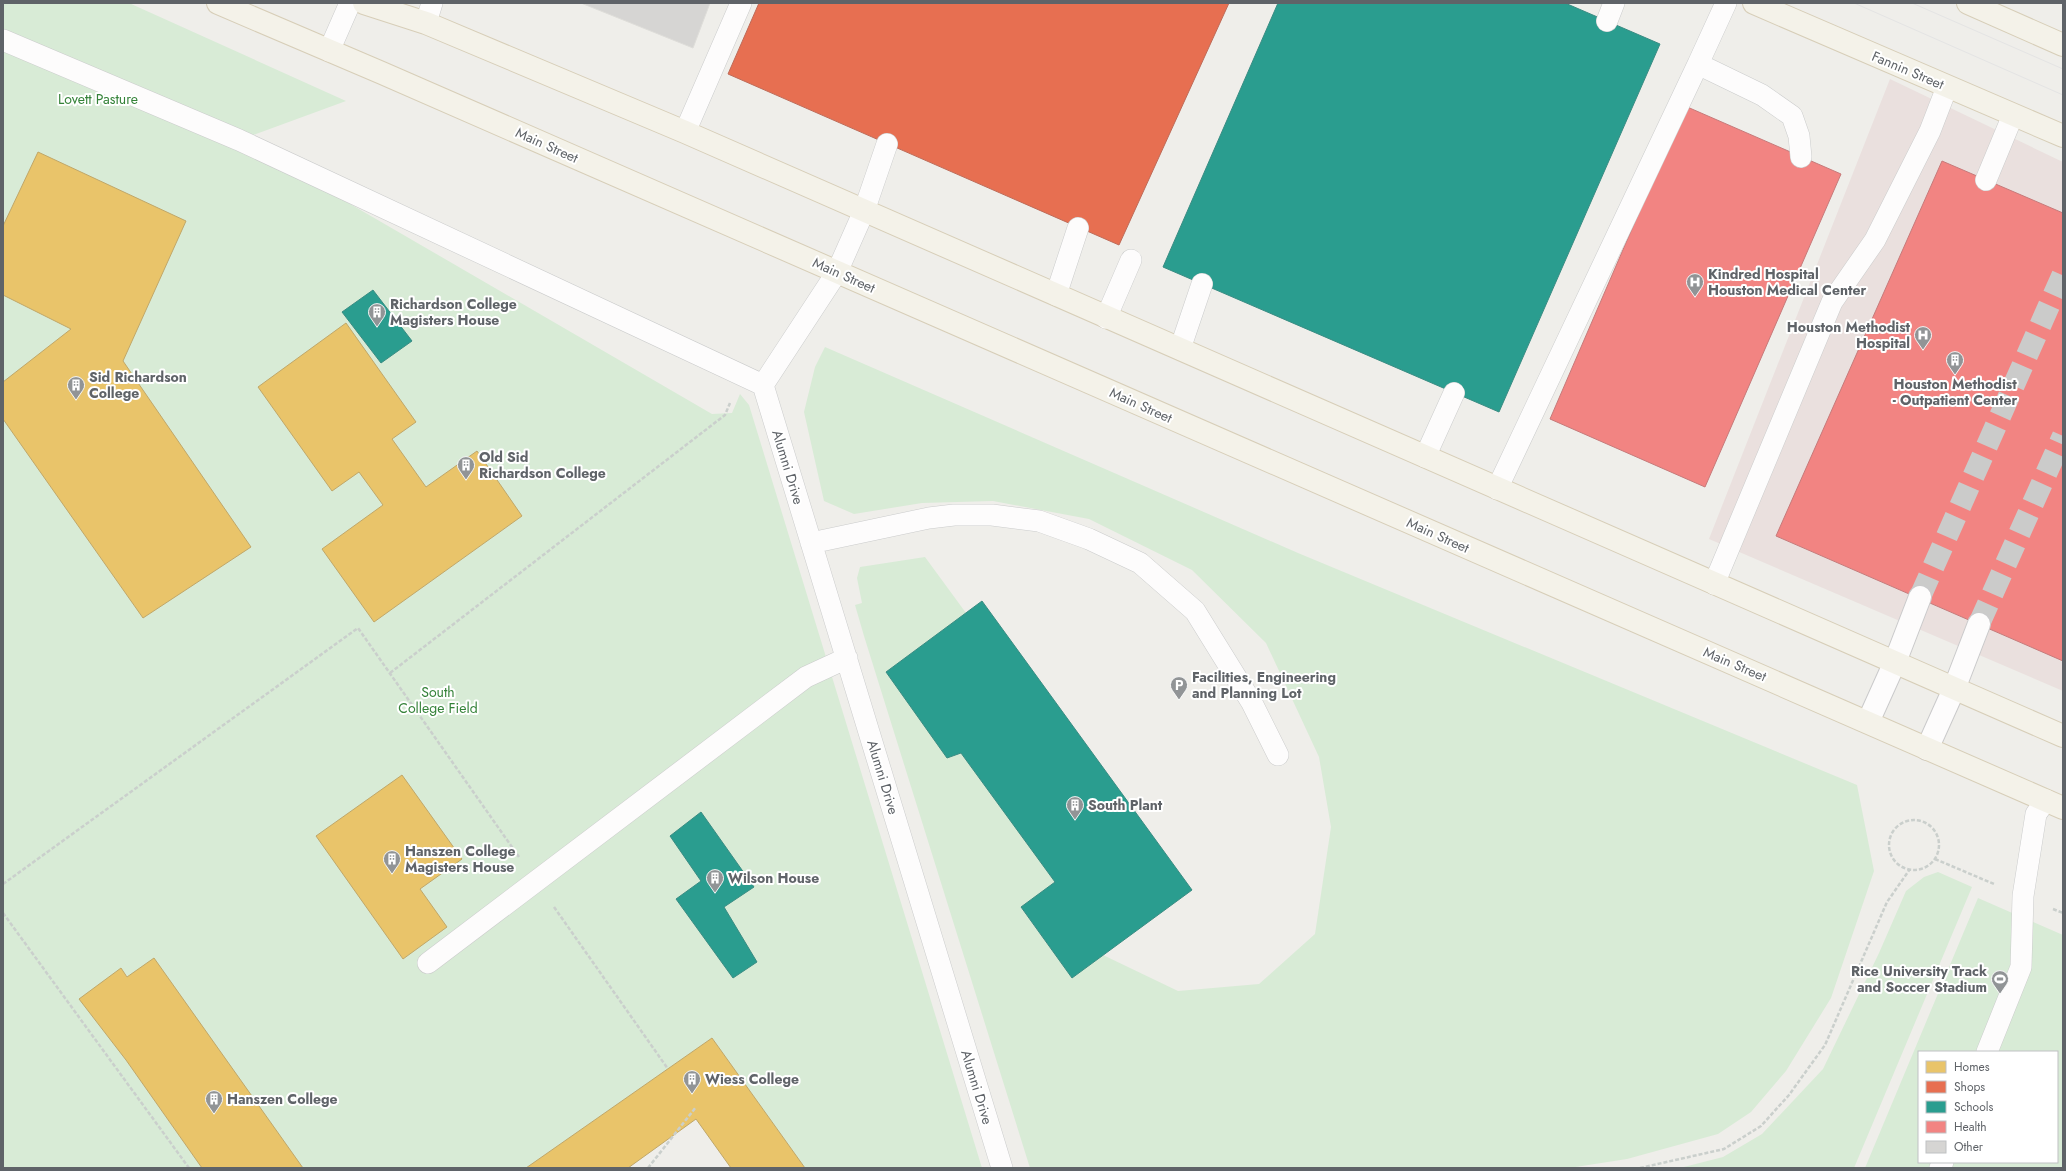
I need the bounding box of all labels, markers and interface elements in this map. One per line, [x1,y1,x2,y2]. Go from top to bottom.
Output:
street label: Fannin Street [1869,46,1948,94]
park label: Lovett Pasture [58,89,138,109]
street label: Main Street [512,122,582,168]
street label: Main Street [809,252,879,298]
place label: Kindred Hospital Houston Medical Center [1708,264,1866,300]
hospital icon: Kindred Hospital Houston Medical Center [1685,272,1705,297]
place label: Richardson College Magisters House [390,294,517,330]
building icon: Richardson College Magisters House [367,302,387,327]
place label: Houston Methodist Hospital [1787,317,1911,353]
hospital icon: Houston Methodist Hospital [1913,325,1933,350]
building icon: Houston Methodist - Outpatient Center [1945,350,1965,375]
place label: Sid Richardson College [89,367,187,403]
place label: Houston Methodist - Outpatient Center [1893,374,2018,410]
building icon: Sid Richardson College [66,375,86,400]
street label: Main Street [1106,382,1176,428]
street label: Alumni Drive [767,427,809,507]
place label: Old Sid Richardson College [479,447,606,483]
building icon: Old Sid Richardson College [456,455,476,480]
street label: Main Street [1403,512,1473,558]
street label: Main Street [1700,642,1770,686]
place label: Facilities, Engineering and Planning Lot [1192,667,1336,703]
parking icon: Facilities, Engineering and Planning Lot [1169,675,1189,700]
park label: South College Field [398,682,478,718]
street label: Alumni Drive [862,737,904,817]
building icon: South Plant [1065,795,1085,820]
place label: South Plant [1088,795,1163,815]
place label: Hanszen College Magisters House [405,841,516,877]
building icon: Hanszen College Magisters House [382,849,402,874]
building icon: Wilson House [705,868,725,893]
place label: Wilson House [728,868,819,888]
place label: Rice University Track and Soccer Stadium [1851,961,1987,997]
sports icon: Rice University Track and Soccer Stadium [1990,969,2010,994]
street label: Alumni Drive [956,1047,998,1127]
legend [1918,1051,2058,1163]
text: Homes [1954,1058,1990,1076]
building icon: Wiess College [682,1069,702,1094]
place label: Wiess College [705,1069,799,1089]
text: Shops [1954,1078,1985,1096]
building icon: Hanszen College [204,1089,224,1114]
place label: Hanszen College [227,1089,338,1109]
text: Schools [1954,1098,1993,1116]
text: Health [1954,1118,1986,1136]
text: Other [1954,1138,1984,1156]

